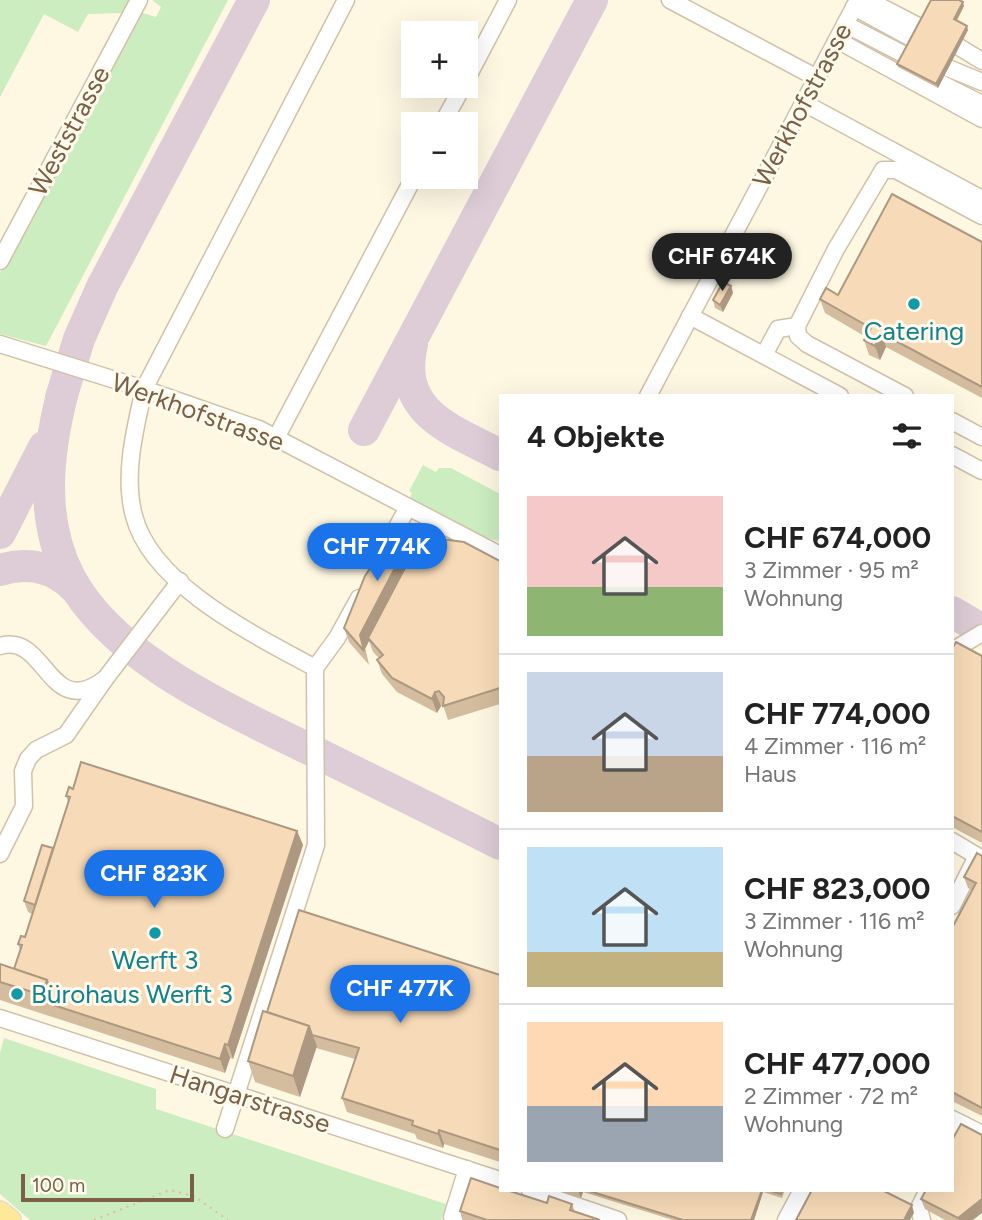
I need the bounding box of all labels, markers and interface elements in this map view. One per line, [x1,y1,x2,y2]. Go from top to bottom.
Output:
street label: Werkhofstrasse [745,18,859,192]
map controls [401,21,478,189]
button: + [401,21,478,98]
street label: Weststrasse [21,61,117,201]
button: − [401,112,478,189]
pin: CHF 674K [650,233,794,293]
text: CHF 674K [668,242,776,270]
marker: Catering [906,296,922,312]
place label: Catering [864,315,964,347]
street label: Werkhofstrasse [107,366,289,458]
icon: filters [888,417,926,455]
text: 4 Objekte [527,418,665,455]
text: CHF 674,000 [744,519,931,556]
pin: CHF 774K [305,524,449,583]
icon: home [583,524,667,608]
text: CHF 774K [323,532,431,560]
text: 3 Zimmer · 95 m² [744,556,919,584]
text: Wohnung [744,584,843,612]
text: CHF 774,000 [744,695,930,732]
icon: home [583,700,667,784]
text: 4 Zimmer · 116 m² [744,732,926,760]
text: Haus [744,760,797,788]
pin: CHF 823K [82,850,226,910]
text: CHF 823K [100,859,208,887]
text: CHF 823,000 [744,870,930,907]
icon: home [583,875,667,959]
text: 3 Zimmer · 116 m² [744,907,925,935]
marker: Werft 3 [147,925,163,941]
text: Wohnung [744,935,843,963]
place label: Werft 3 [112,944,198,976]
pin: CHF 477K [328,965,472,1025]
text: CHF 477K [346,974,454,1002]
place label: Bürohaus Werft 3 [31,978,233,1010]
marker: Bürohaus Werft 3 [9,986,25,1002]
text: CHF 477,000 [744,1045,930,1082]
icon: home [583,1050,667,1134]
street label: Hangarstrasse [166,1058,334,1140]
text: 2 Zimmer · 72 m² [744,1082,918,1110]
text: Wohnung [744,1110,843,1138]
scale bar [21,1171,194,1203]
text: 100 m [32,1174,85,1197]

